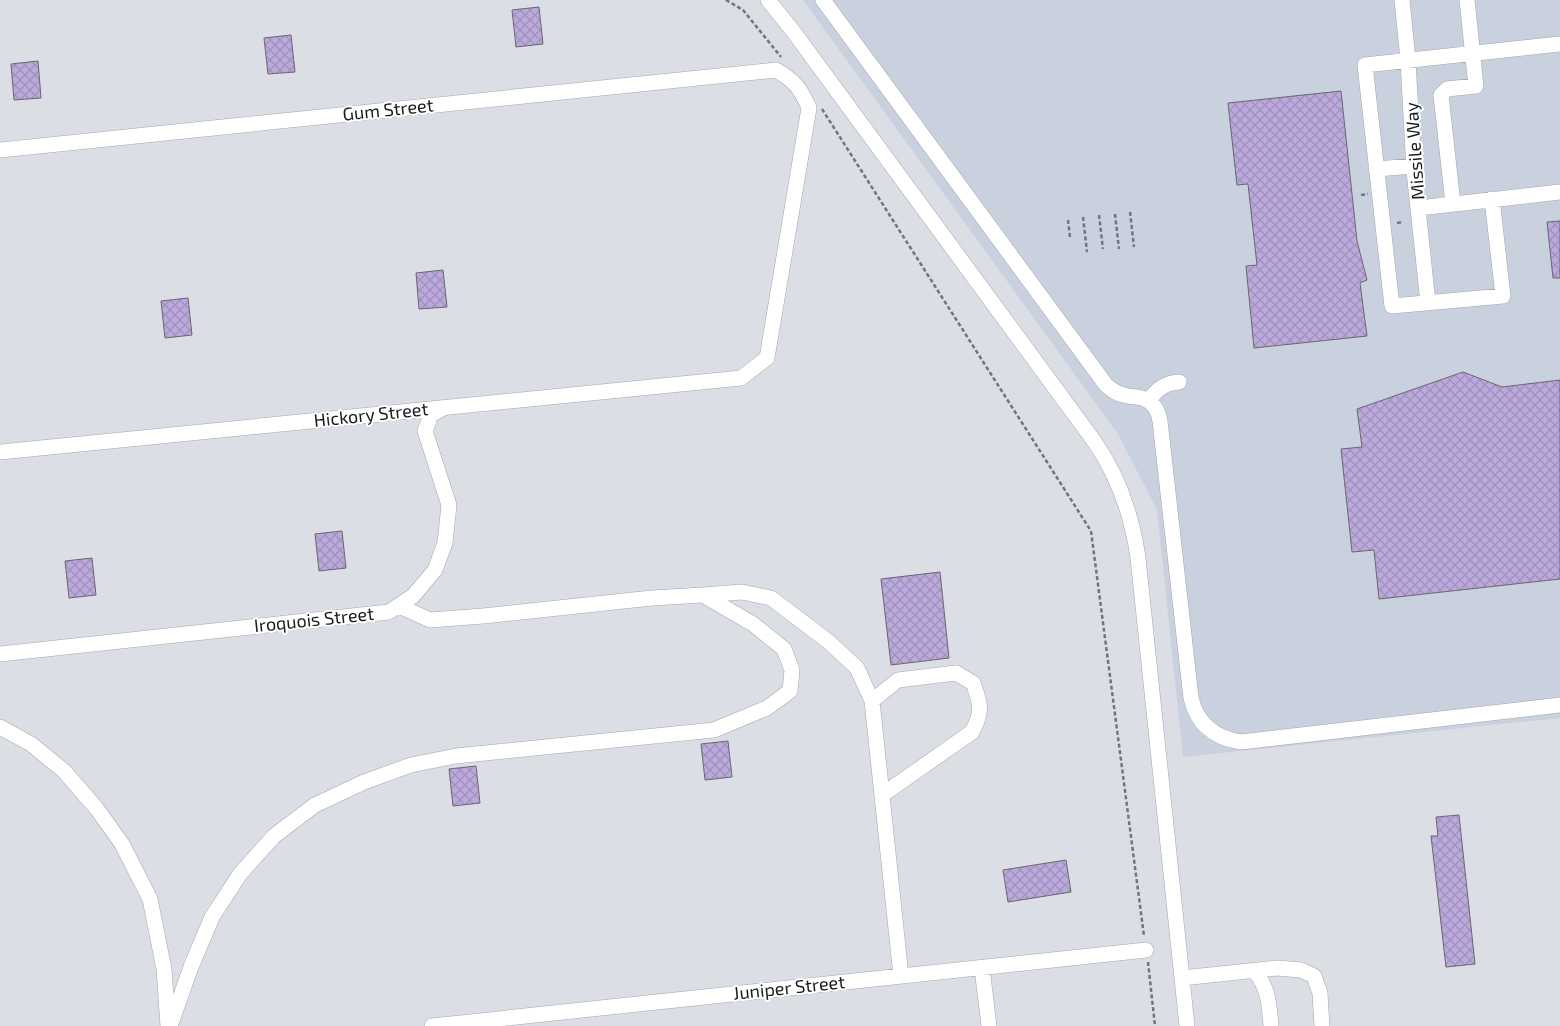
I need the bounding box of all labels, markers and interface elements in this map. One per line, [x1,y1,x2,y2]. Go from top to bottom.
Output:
street label: Gum Street [341,93,435,125]
street label: Missile Way [1400,101,1428,201]
street label: Hickory Street [313,397,429,431]
street label: Iroquois Street [253,602,375,636]
street label: Juniper Street [732,970,846,1004]

